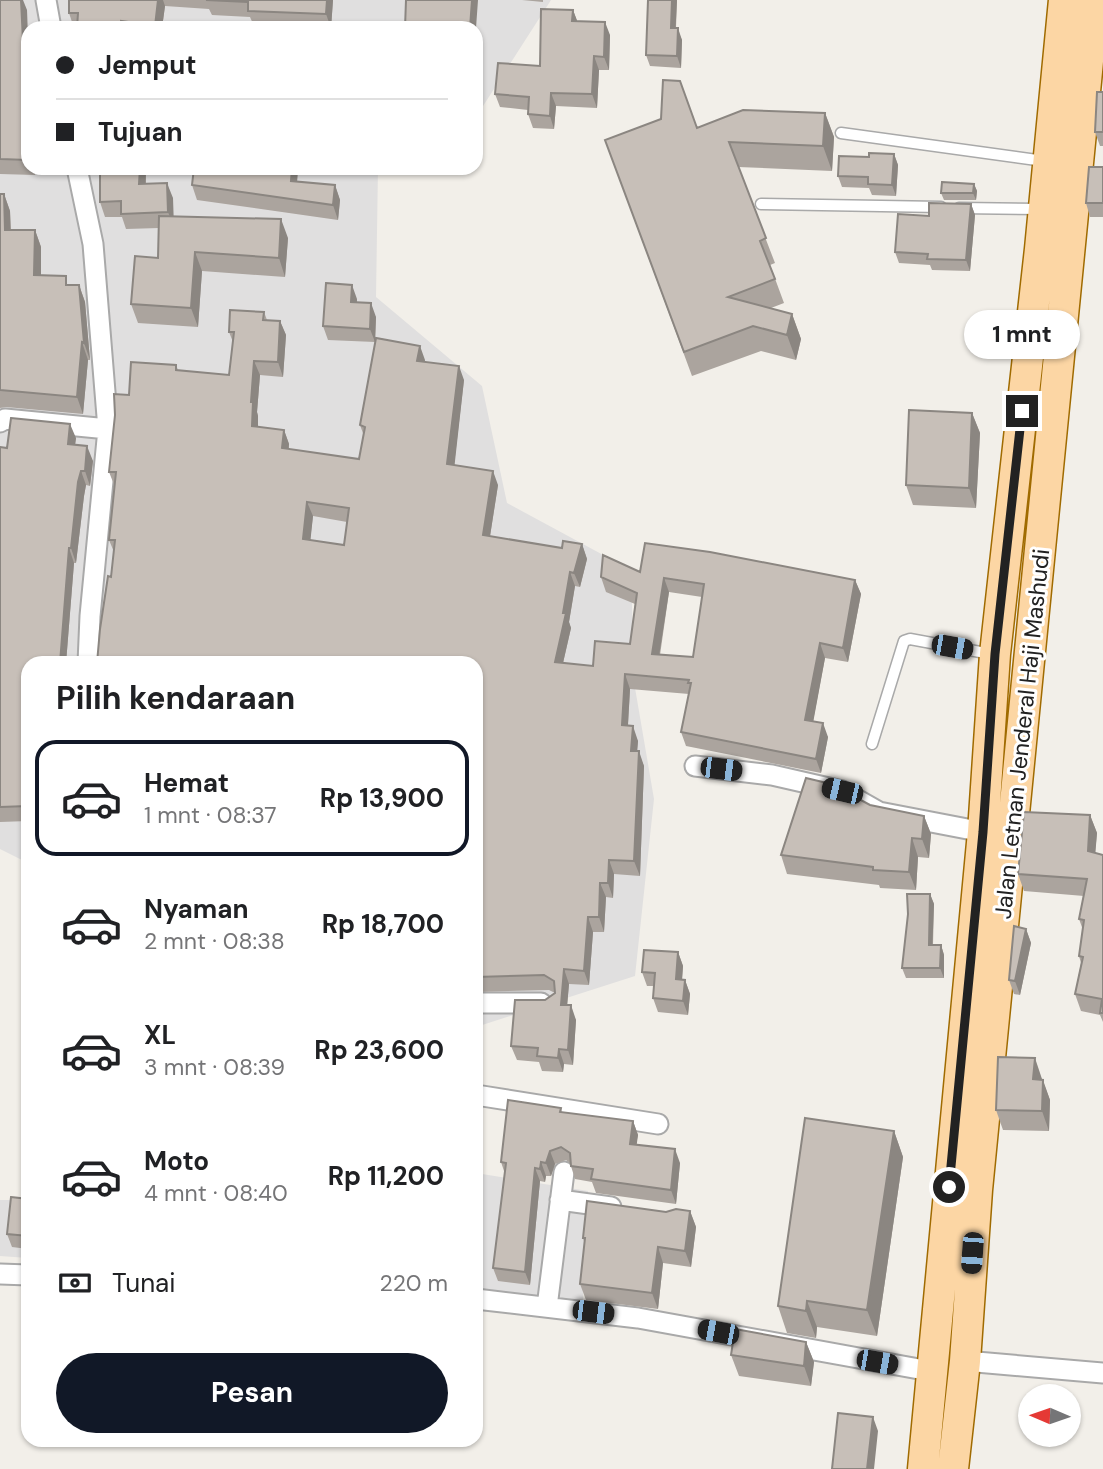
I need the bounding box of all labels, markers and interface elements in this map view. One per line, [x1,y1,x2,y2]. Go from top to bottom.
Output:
text: Jemput [98,48,197,82]
text: Tujuan [98,115,183,149]
callout: 1 mnt [964,310,1080,358]
text: 1 mnt [992,319,1052,349]
route end [1006,395,1038,427]
street label: Jalan Letnan Jenderal Haji Mashudi [988,547,1056,921]
car [930,633,975,661]
text: Pilih kendaraan [56,677,295,719]
car [699,756,744,782]
text: Hemat [144,766,229,800]
icon: car [60,767,123,830]
car [820,776,865,806]
text: Rp 13,900 [320,781,444,815]
text: 1 mnt · 08:37 [144,800,277,830]
text: Nyaman [144,892,249,926]
icon: car [60,893,123,956]
text: Rp 18,700 [322,907,444,941]
text: 2 mnt · 08:38 [144,926,285,956]
text: XL [144,1018,176,1052]
icon: car [60,1019,123,1082]
text: Rp 23,600 [314,1033,444,1067]
text: 3 mnt · 08:39 [144,1052,285,1082]
text: Moto [144,1144,209,1178]
icon: car [60,1145,123,1208]
text: Rp 11,200 [328,1159,444,1193]
route start [933,1171,965,1203]
text: 4 mnt · 08:40 [144,1178,288,1208]
car [961,1231,984,1275]
icon: cash [56,1264,94,1302]
text: Tunai [112,1266,176,1300]
text: 220 m [379,1268,448,1298]
car [571,1299,616,1325]
car [696,1318,741,1346]
car [855,1348,900,1376]
button: Pesan [56,1353,448,1433]
north arrow [1018,1384,1082,1447]
map controls [1018,1384,1081,1447]

